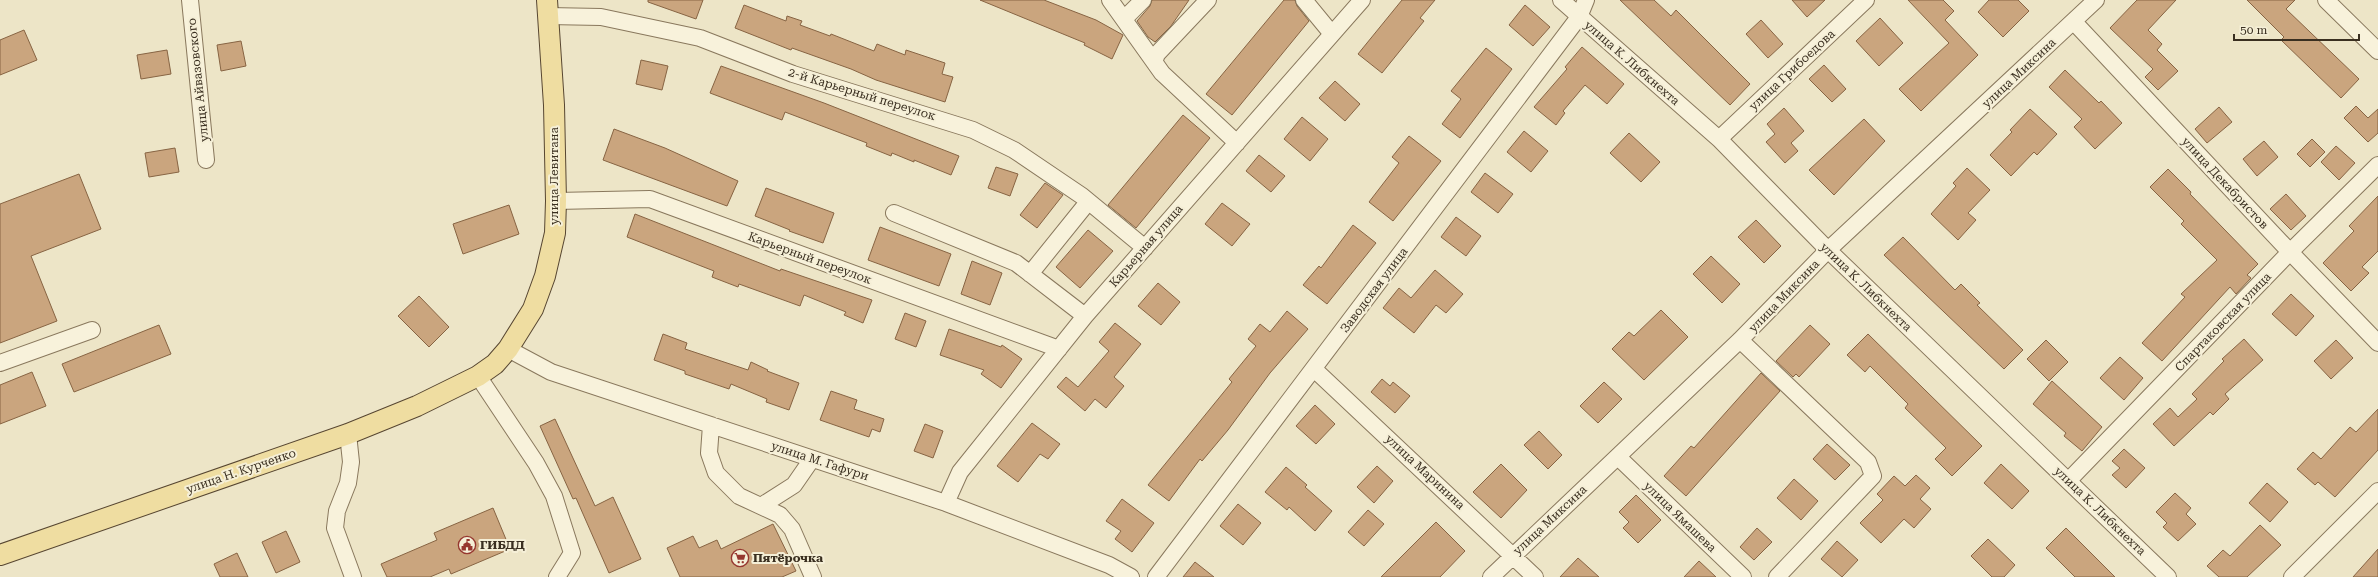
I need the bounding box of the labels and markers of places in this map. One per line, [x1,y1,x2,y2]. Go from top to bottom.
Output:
public building icon: ГИБДД [457,535,477,555]
place label: ГИБДД [480,538,525,552]
supermarket icon: Пятёрочка [730,548,750,568]
place label: Пятёрочка [753,551,823,565]

